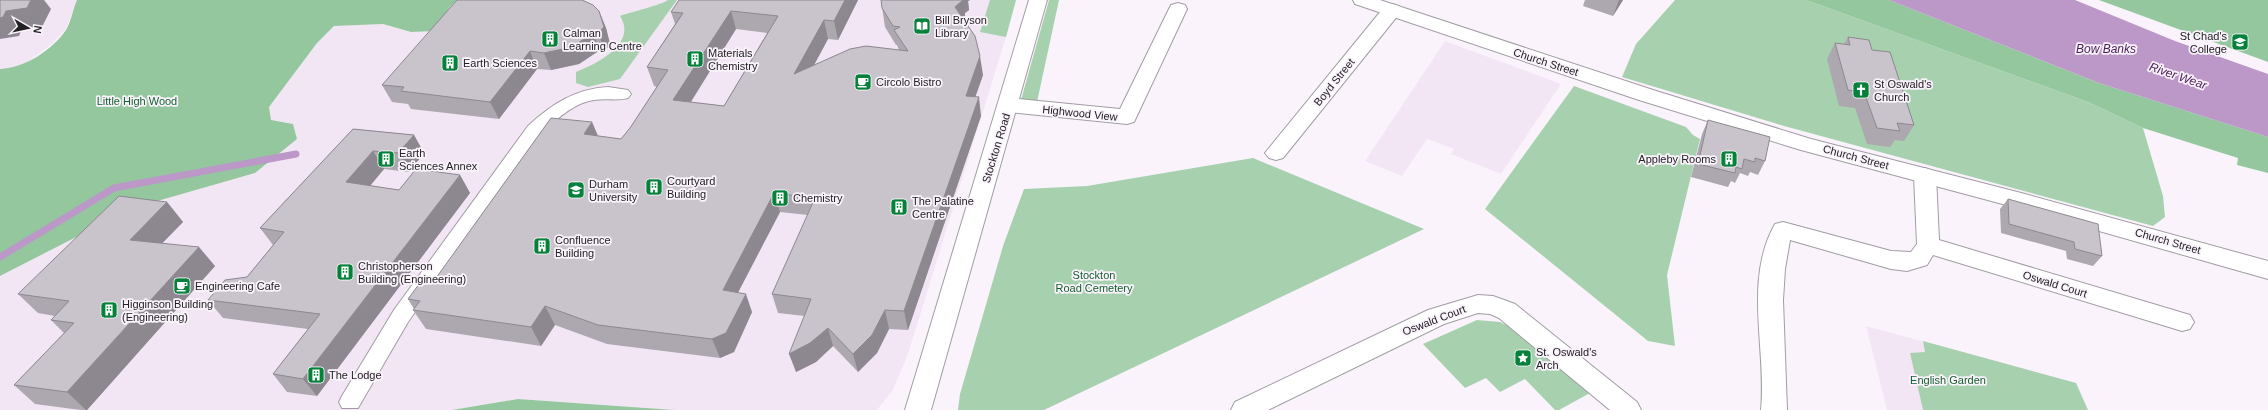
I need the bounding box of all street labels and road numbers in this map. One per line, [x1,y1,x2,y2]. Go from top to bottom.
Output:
street label: Church Street [1512,46,1580,78]
street label: Boyd Street [1311,56,1357,108]
street label: Highwood View [1042,103,1118,123]
street label: Stockton Road [980,112,1012,184]
street label: Church Street [1822,142,1890,172]
street label: Church Street [2134,226,2202,256]
street label: Oswald Court [2021,269,2089,299]
street label: Oswald Court [1401,302,1467,338]

